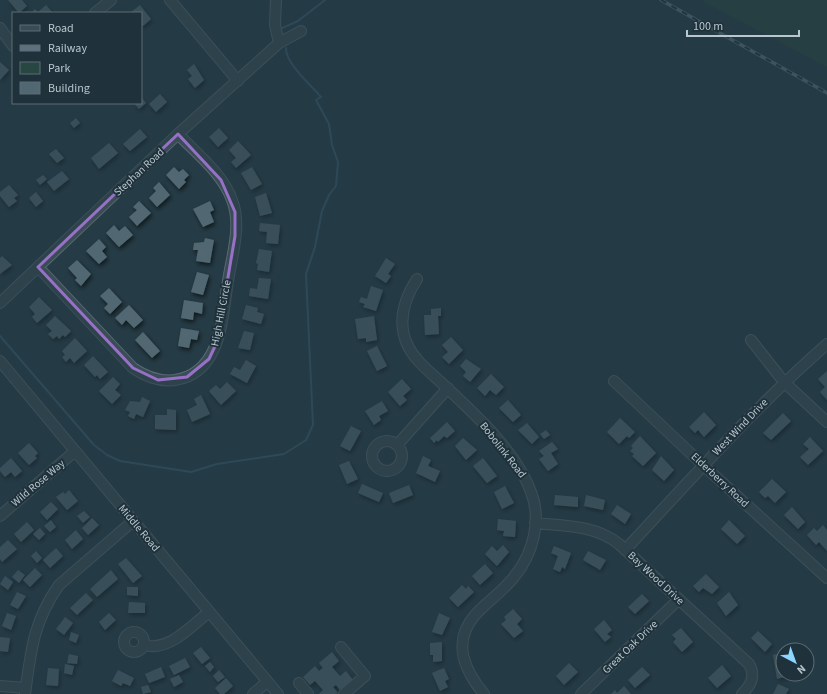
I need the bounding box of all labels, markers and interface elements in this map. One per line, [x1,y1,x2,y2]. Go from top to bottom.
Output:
legend [12,12,142,104]
scale bar [687,12,799,38]
text: 100 m [693,18,723,35]
text: Road [48,20,74,37]
text: Railway [48,40,87,57]
text: Park [48,60,70,77]
text: Building [48,80,90,97]
street label: Stephan Road [110,145,168,199]
street label: High Hill Circle [207,278,235,347]
street label: West Wind Drive [709,395,771,459]
street label: Bobolink Road [476,419,530,481]
street label: Elderberry Road [688,449,752,511]
street label: Wild Rose Way [8,456,68,510]
street label: Middle Road [115,501,163,555]
street label: Bay Wood Drive [625,548,688,608]
street label: Great Oak Drive [599,616,661,677]
north arrow [775,642,815,682]
text: N [794,661,809,677]

